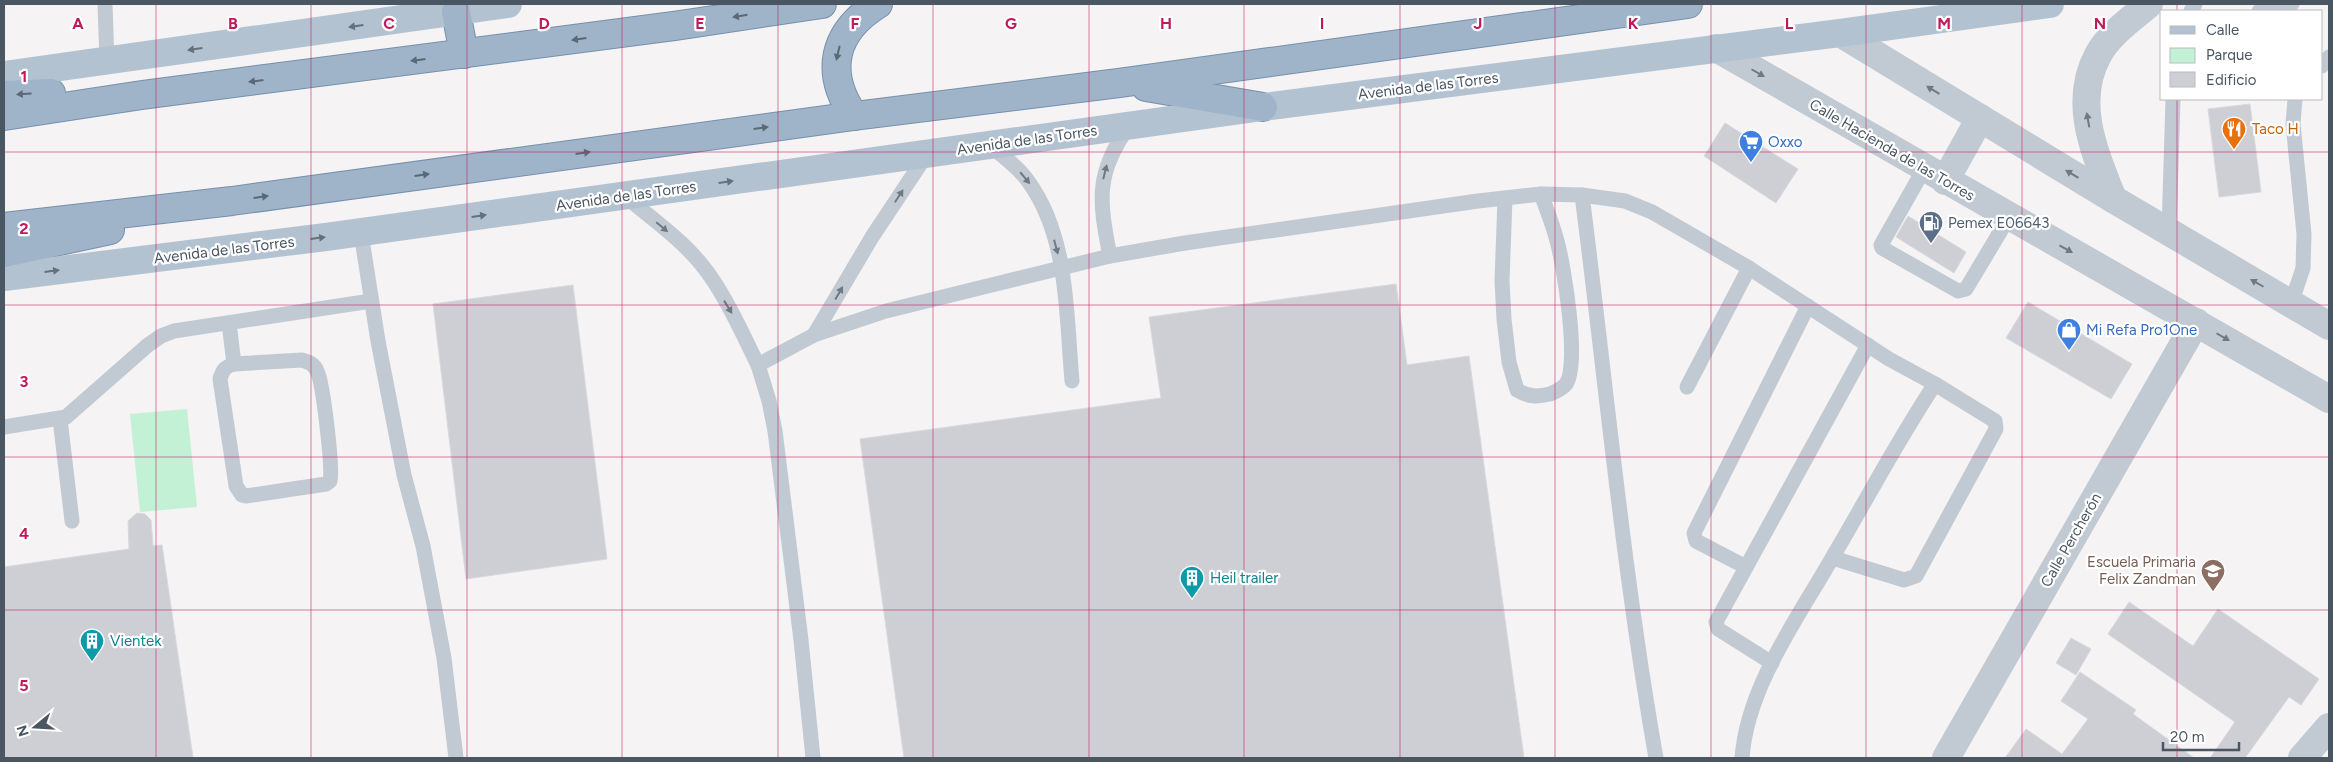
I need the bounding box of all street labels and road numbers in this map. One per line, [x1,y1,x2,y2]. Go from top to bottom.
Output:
street label: Avenida de las Torres [1357,68,1499,104]
street label: Calle Hacienda de las Torres [1806,95,1978,205]
street label: Avenida de las Torres [956,121,1098,159]
street label: Avenida de las Torres [555,177,697,215]
street label: Avenida de las Torres [153,232,295,268]
street label: Calle Percherón [2037,490,2105,590]

